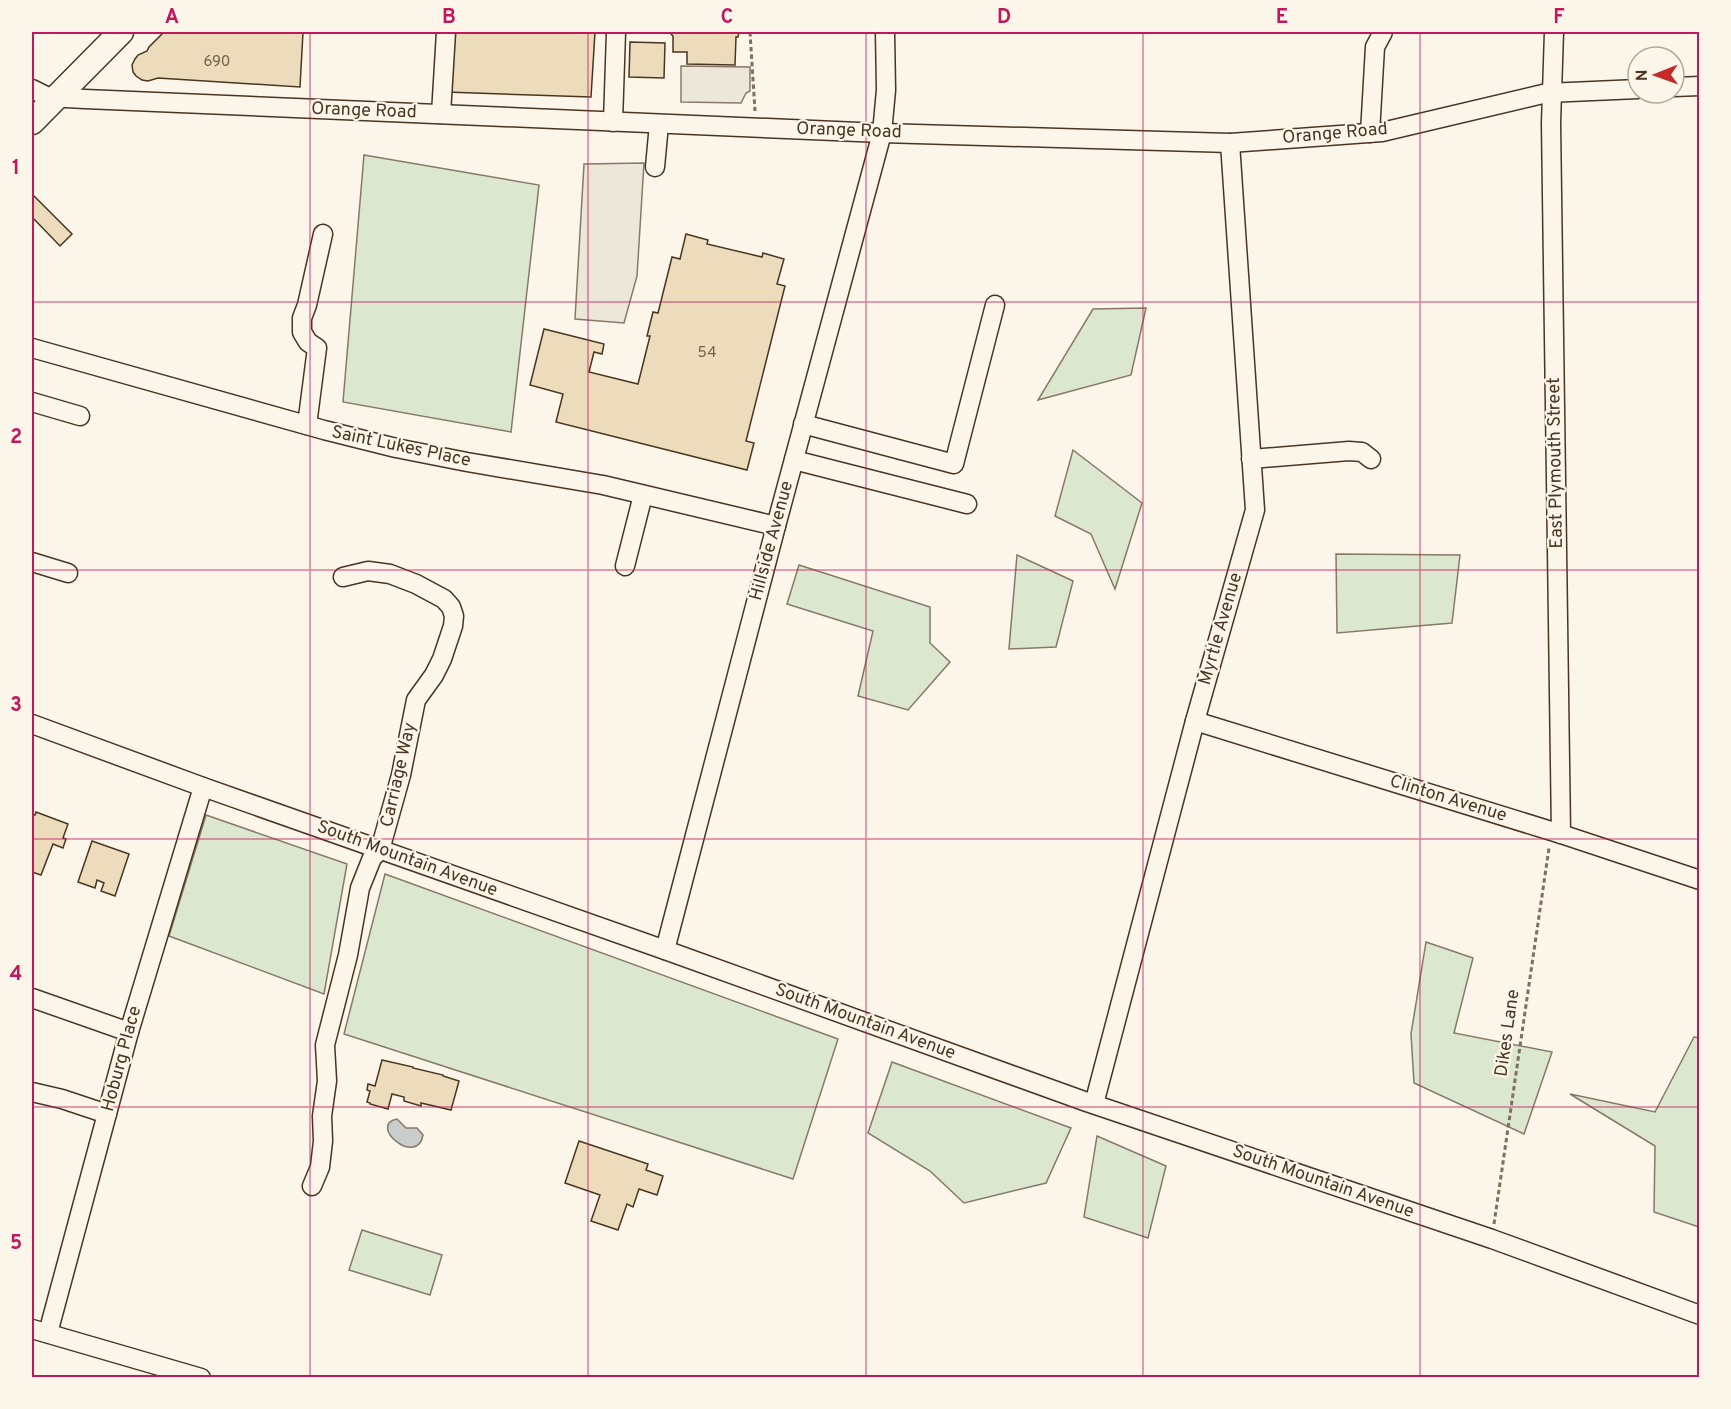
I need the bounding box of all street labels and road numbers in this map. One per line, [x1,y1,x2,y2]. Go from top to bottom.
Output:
street label: Orange Road [311,98,417,124]
street label: Orange Road [796,118,902,144]
street label: Orange Road [1281,118,1389,150]
street label: East Plymouth Street [1543,377,1569,549]
street label: Saint Lukes Place [329,421,473,473]
street label: Hillside Avenue [745,479,799,603]
street label: Myrtle Avenue [1194,570,1248,688]
street label: Carriage Way [376,720,422,830]
street label: Clinton Avenue [1387,770,1509,828]
street label: South Mountain Avenue [314,816,500,902]
street label: South Mountain Avenue [772,979,958,1065]
street label: Dikes Lane [1490,988,1526,1078]
street label: Hoburg Place [97,1004,147,1114]
street label: South Mountain Avenue [1229,1140,1417,1224]

